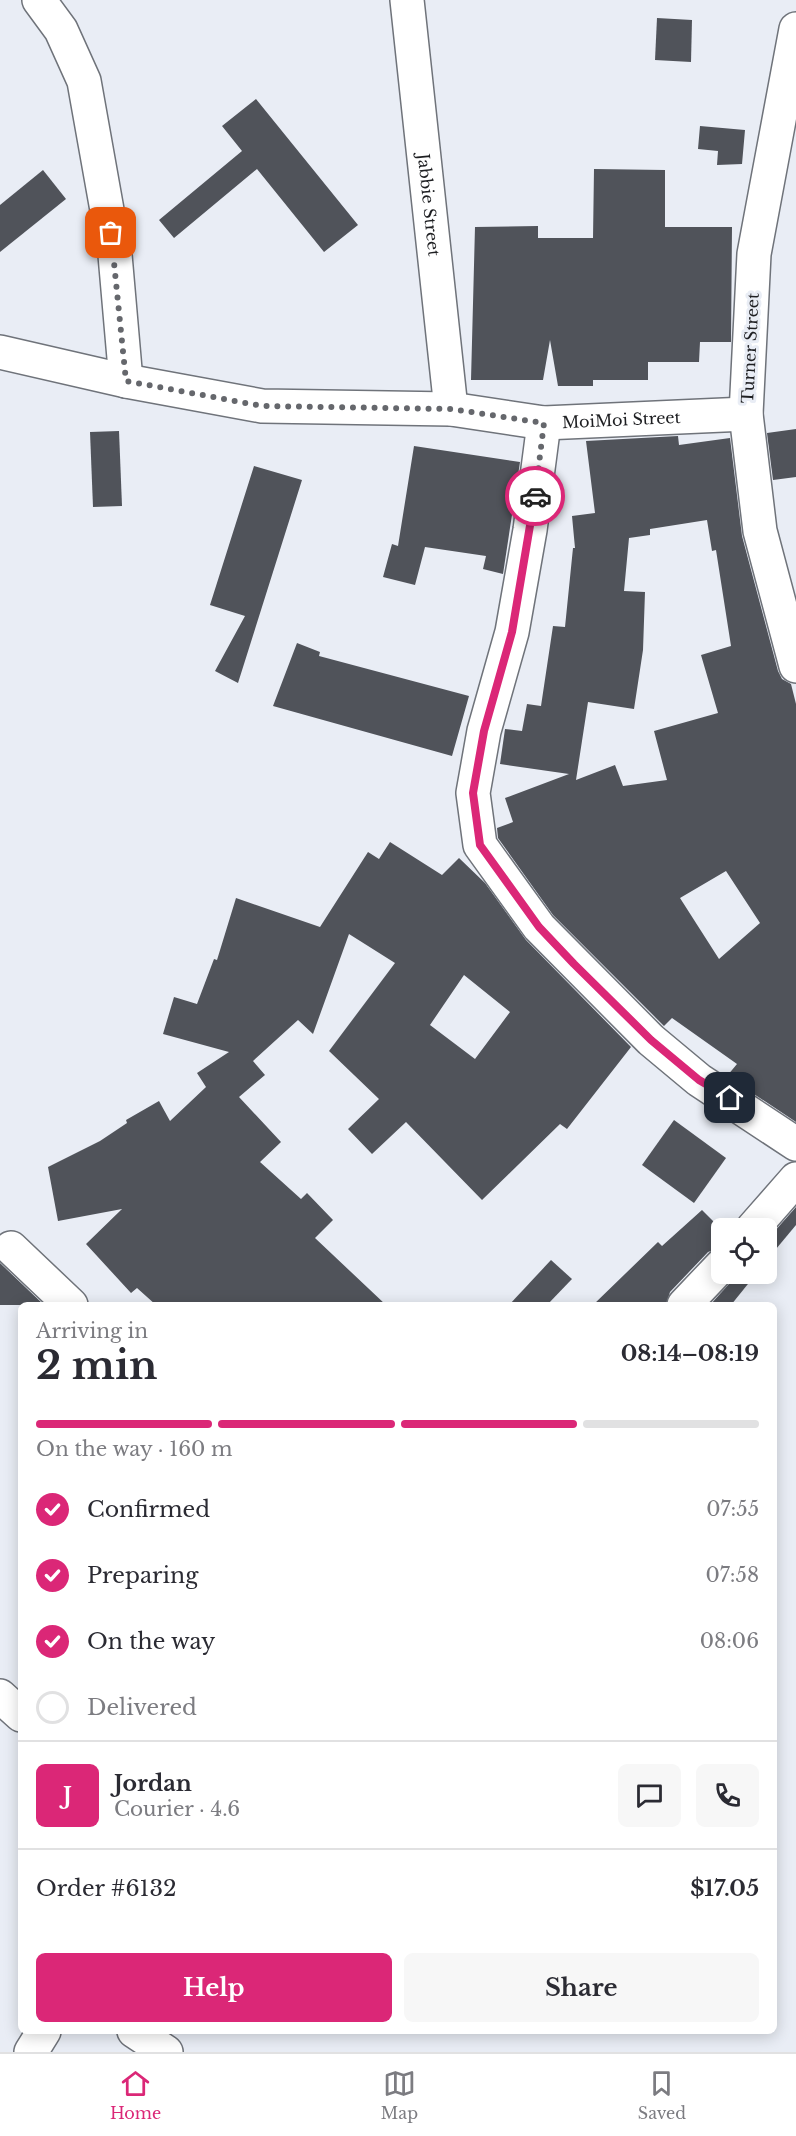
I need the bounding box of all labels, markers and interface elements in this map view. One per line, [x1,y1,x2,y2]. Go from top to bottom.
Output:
street label: Jabbie Street [413,151,444,257]
pin [85,207,136,258]
icon: bag [94,216,127,249]
street label: Turner Street [737,292,763,404]
street label: MoiMoi Street [562,407,681,432]
courier [505,466,565,526]
icon: car [519,480,552,513]
pin [704,1072,755,1123]
icon: home [713,1081,746,1114]
map controls [711,1218,777,1284]
button: locate [711,1218,777,1284]
text: Arriving in [36,1319,148,1343]
text: 08:14–08:19 [621,1340,759,1367]
text: 2 min [36,1341,157,1390]
text: On the way · 160 m [36,1437,233,1461]
icon: check [36,1493,69,1526]
text: Confirmed [87,1496,210,1523]
text: 07:55 [706,1497,759,1521]
icon: check [36,1559,69,1592]
text: Preparing [87,1562,198,1589]
text: 07:58 [706,1563,759,1587]
icon: check [36,1625,69,1658]
text: On the way [87,1628,215,1655]
text: 08:06 [700,1629,759,1653]
text: Delivered [87,1694,197,1721]
button: chat [618,1764,681,1827]
button: phone [696,1764,759,1827]
text: Jordan [114,1770,192,1797]
text: J [63,1782,72,1809]
text: Courier · 4.6 [114,1797,240,1821]
text: Order #6132 [36,1875,177,1902]
text: $17.05 [690,1875,759,1902]
button: Help [36,1953,392,2022]
button: Share [404,1953,759,2022]
tab: Home [110,2067,161,2123]
tab: Map [381,2067,418,2123]
tab: Saved [638,2067,686,2123]

